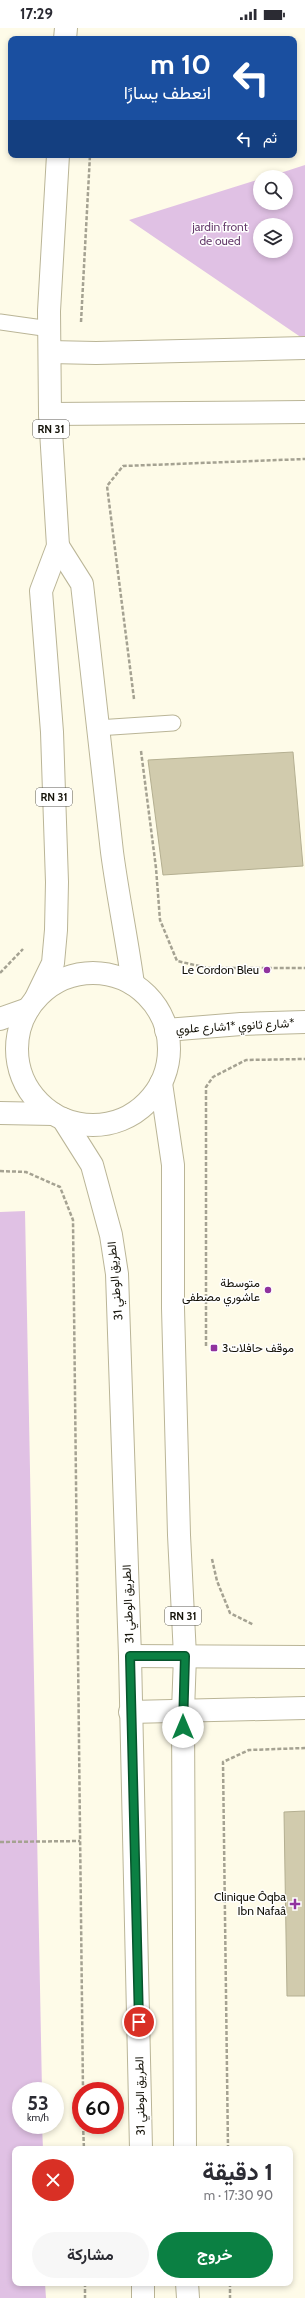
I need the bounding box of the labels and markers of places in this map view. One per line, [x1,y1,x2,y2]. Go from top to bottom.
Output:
place label: Le Cordon Bleu [182,962,259,977]
marker: Le Cordon Bleu [262,965,272,975]
place label: متوسطة عاشوري مصطفى [182,1275,260,1307]
marker: متوسطة عاشوري مصطفى [263,1285,273,1295]
place label: موقف حافلات3 [222,1340,294,1356]
marker: موقف حافلات3 [209,1343,219,1353]
place label: Clinique Ôqba Ibn Nafaâ [214,1889,286,1918]
marker: Clinique Ôqba Ibn Nafaâ [289,1898,301,1910]
pin [122,2005,156,2039]

